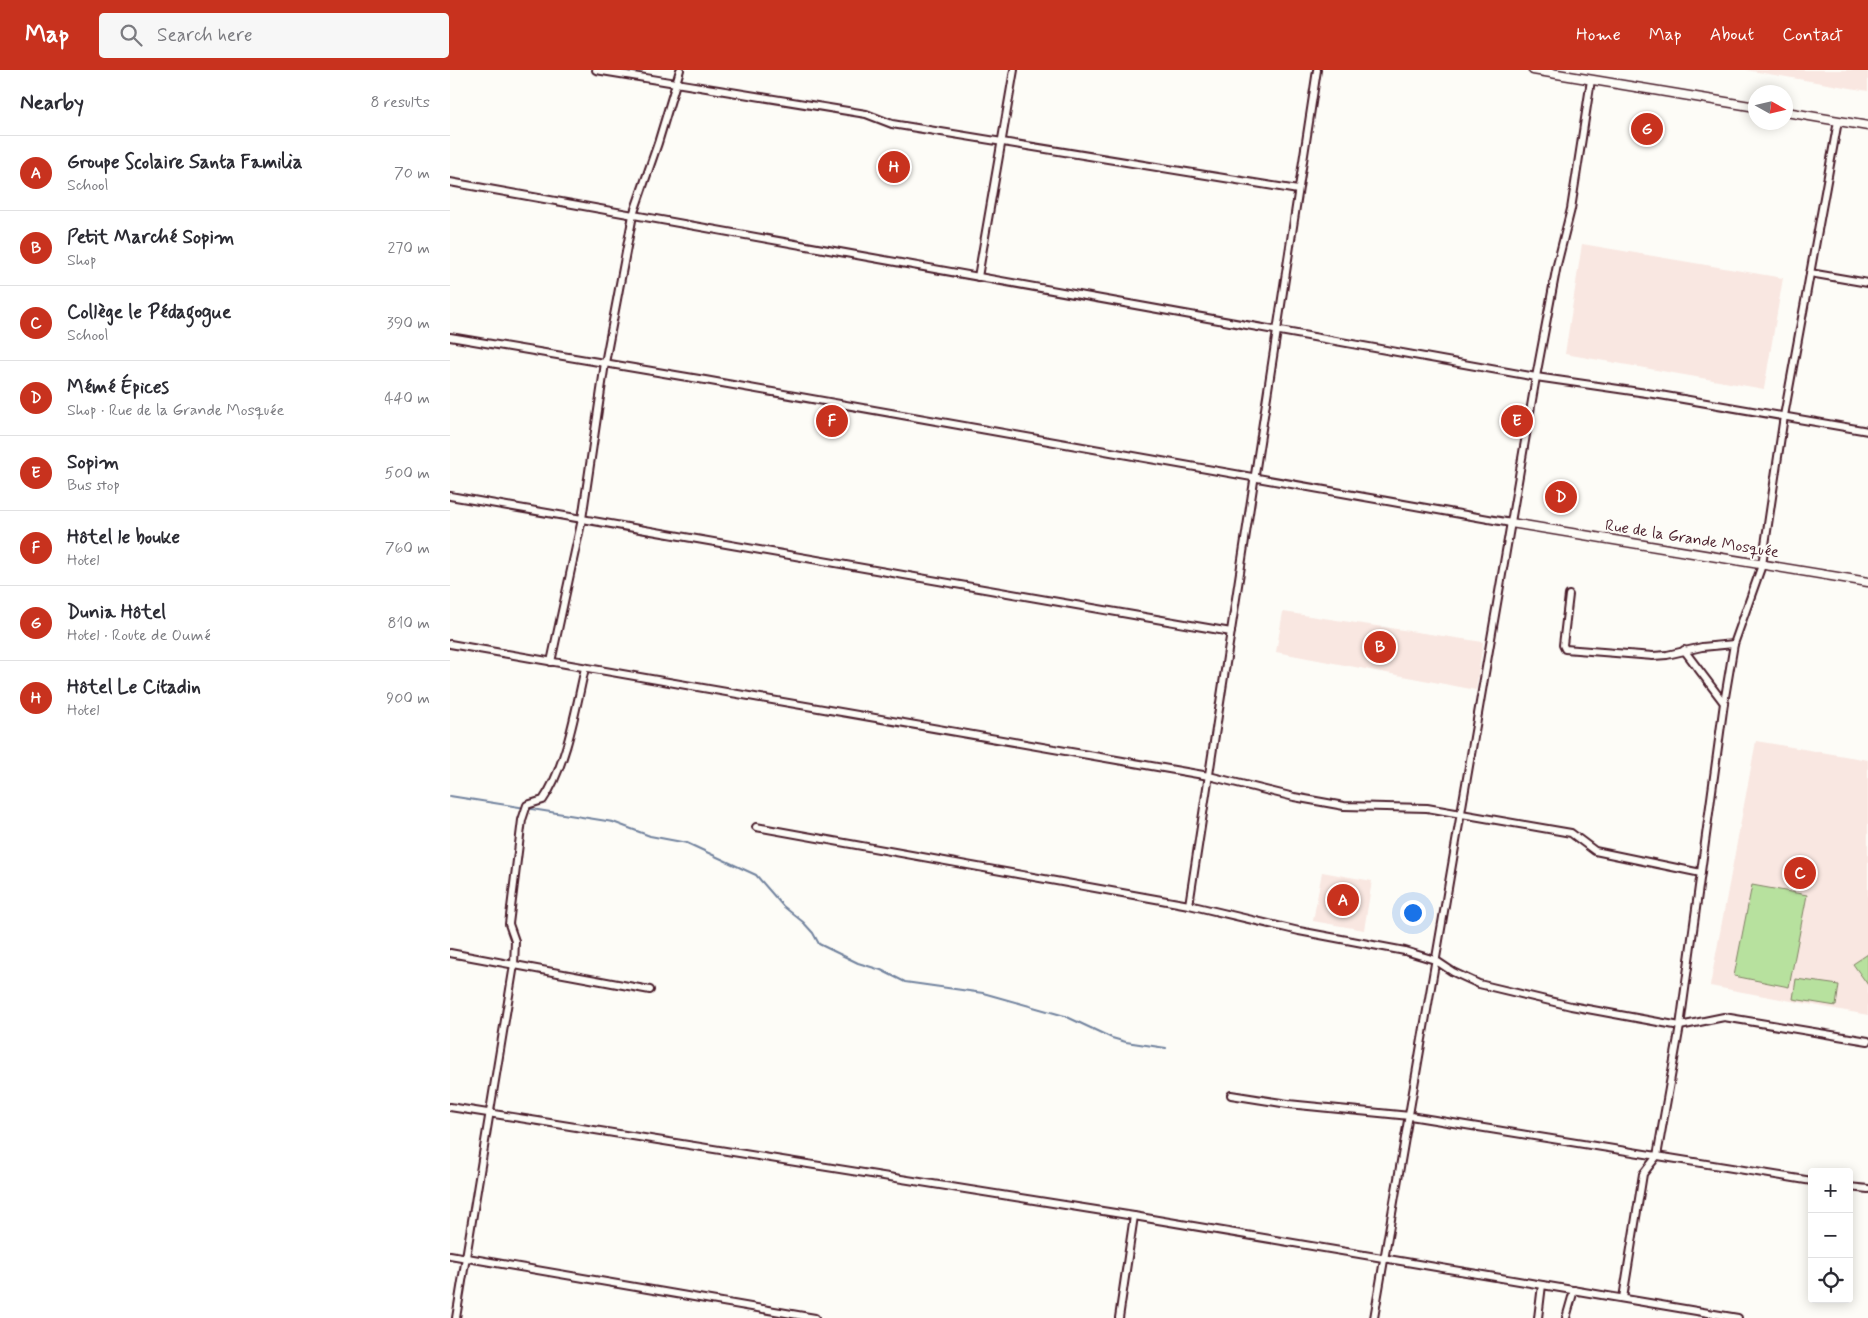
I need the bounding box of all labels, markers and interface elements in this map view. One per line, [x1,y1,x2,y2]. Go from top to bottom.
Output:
search box [99,13,449,58]
text: Map [25,20,69,51]
icon: search [117,21,145,49]
text: Search here [157,23,253,48]
text: Home [1576,23,1621,47]
text: Map [1649,23,1682,47]
text: About [1710,23,1754,47]
text: Contact [1782,23,1843,47]
north arrow [1748,85,1793,130]
text: Nearby [20,89,84,117]
text: 8 results [370,92,430,113]
pin: G [1631,110,1663,148]
pin: H [878,148,910,186]
text: Groupe Scolaire Santa Familia [67,150,303,175]
text: A [31,163,41,184]
text: 70 m [394,163,430,184]
text: School [67,175,108,196]
text: Petit Marché Sopim [67,225,234,250]
text: B [31,238,41,259]
text: 270 m [387,238,430,259]
text: Shop [67,250,96,271]
text: Collège le Pédagogue [67,300,231,325]
text: C [30,313,42,334]
text: 390 m [387,313,430,334]
text: School [67,325,108,346]
text: Mémé Épices [67,375,169,400]
text: D [30,388,42,409]
text: 440 m [384,388,430,409]
text: Shop · Rue de la Grande Mosquée [67,400,284,421]
pin: F [816,402,848,440]
pin: E [1501,402,1533,440]
text: Sopim [67,450,119,475]
text: E [31,463,41,484]
text: 500 m [385,463,430,484]
text: Bus stop [67,475,120,496]
pin: D [1545,478,1577,516]
street label: Rue de la Grande Mosquée [1604,515,1780,563]
text: Hôtel le bouke [67,525,180,550]
text: F [32,538,40,559]
text: 760 m [385,538,430,559]
text: Hotel [67,550,100,571]
text: Dunia Hôtel [67,600,166,625]
text: G [31,613,41,634]
text: 810 m [387,613,430,634]
text: Hotel · Route de Oumé [67,625,211,646]
pin: B [1364,628,1396,666]
text: Hôtel Le Citadin [67,675,201,700]
text: H [31,688,41,709]
text: 900 m [386,688,430,709]
text: Hotel [67,700,100,721]
pin: C [1784,854,1816,892]
pin: A [1327,881,1359,919]
your location [1400,900,1426,926]
map controls [1808,1168,1853,1303]
button: + [1808,1168,1853,1213]
button: − [1808,1213,1853,1258]
button: locate [1808,1258,1853,1303]

